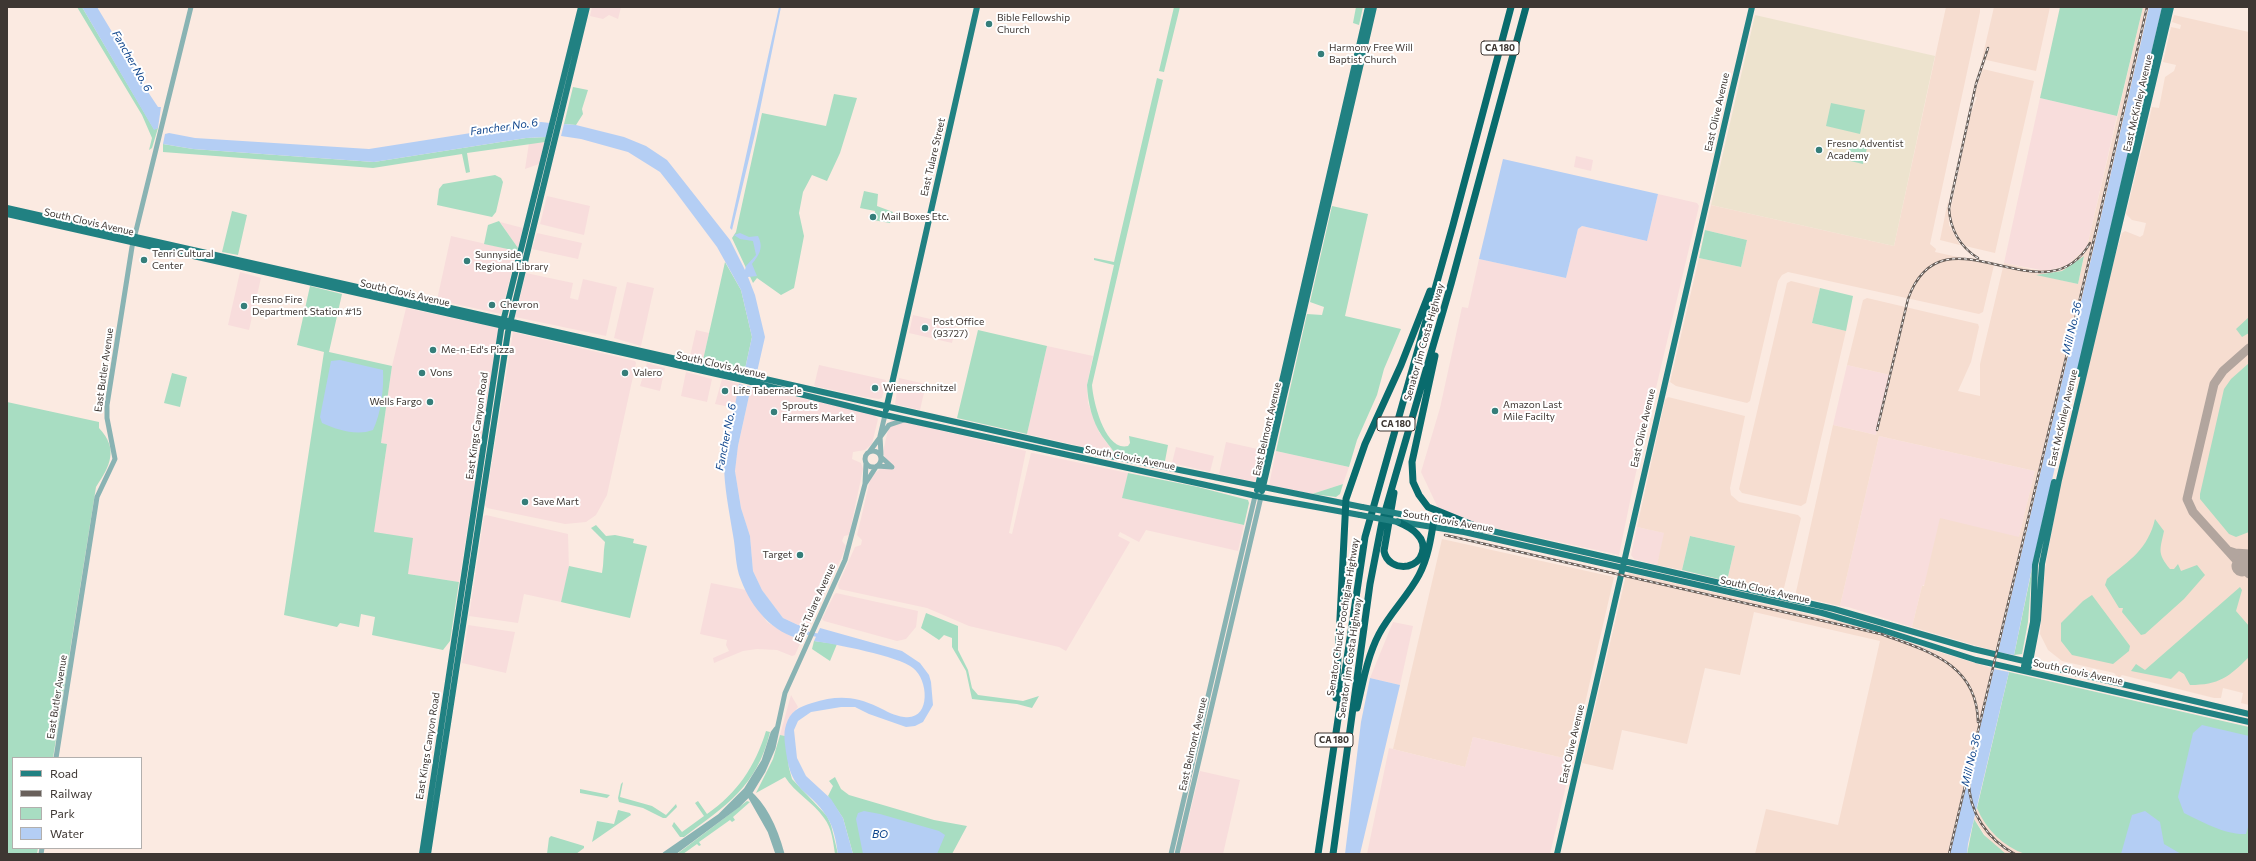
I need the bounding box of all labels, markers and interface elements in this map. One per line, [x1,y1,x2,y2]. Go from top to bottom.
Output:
place label: Bible Fellowship Church [997,12,1070,36]
marker: Bible Fellowship Church [984,19,994,29]
water label: Fancher No. 6 [109,28,155,94]
road number: CA 180 [1481,41,1519,55]
place label: Harmony Free Will Baptist Church [1329,42,1413,66]
marker: Harmony Free Will Baptist Church [1316,49,1326,59]
street label: East McKinley Avenue [2121,53,2155,153]
street label: East Olive Avenue [1702,71,1732,153]
water label: Fancher No. 6 [469,116,539,138]
street label: East Tulare Street [918,117,948,197]
place label: Fresno Adventist Academy [1827,138,1904,162]
marker: Fresno Adventist Academy [1814,145,1824,155]
street label: South Clovis Avenue [43,206,135,238]
place label: Mail Boxes Etc. [881,211,949,223]
marker: Mail Boxes Etc. [868,212,878,222]
place label: Tenri Cultural Center [152,248,213,272]
place label: Sunnyside Regional Library [475,249,549,272]
marker: Tenri Cultural Center [139,255,149,265]
marker: Sunnyside Regional Library [462,256,472,266]
street label: South Clovis Avenue [359,277,451,309]
street label: Senator Jim Costa Highway [1401,282,1447,402]
place label: Fresno Fire Department Station #15 [252,294,362,318]
place label: Chevron [500,299,538,311]
marker: Chevron [487,300,497,310]
water label: Mill No. 36 [2060,300,2084,356]
marker: Fresno Fire Department Station #15 [239,301,249,311]
place label: Post Office (93727) [933,316,984,340]
marker: Post Office (93727) [920,323,930,333]
street label: East Butler Avenue [92,327,116,413]
place label: Me-n-Ed's Pizza [441,344,514,356]
marker: Me-n-Ed's Pizza [428,345,438,355]
street label: South Clovis Avenue [675,349,767,381]
place label: Vons [430,367,452,379]
place label: Valero [633,367,662,379]
marker: Vons [417,368,427,378]
marker: Valero [620,368,630,378]
street label: East McKinley Avenue [2046,368,2080,468]
street label: East Kings Canyon Road [464,372,490,480]
street label: East Belmont Avenue [1250,381,1284,477]
place label: Wienerschnitzel [883,382,956,394]
marker: Wienerschnitzel [870,383,880,393]
place label: Life Tabernacle [733,385,802,397]
marker: Life Tabernacle [720,386,730,396]
street label: East Olive Avenue [1628,387,1658,469]
place label: Wells Fargo [370,396,422,408]
marker: Wells Fargo [425,397,435,407]
place label: Amazon Last Mile Facilty [1503,399,1562,422]
place label: Sprouts Farmers Market [782,400,854,424]
water label: Fancher No. 6 [713,402,739,472]
marker: Amazon Last Mile Facilty [1490,406,1500,416]
marker: Sprouts Farmers Market [769,407,779,417]
road number: CA 180 [1377,417,1415,431]
street label: South Clovis Avenue [1084,443,1176,473]
place label: Save Mart [533,496,579,508]
marker: Save Mart [520,497,530,507]
street label: South Clovis Avenue [1402,507,1494,535]
street label: Senator Chuck Poochigian Highway [1325,537,1361,697]
place label: Target [763,549,792,561]
marker: Target [795,550,805,560]
street label: East Tulare Avenue [792,562,838,644]
street label: South Clovis Avenue [1719,574,1811,606]
street label: Senator Jim Costa Highway [1336,597,1364,719]
street label: East Butler Avenue [44,654,70,740]
street label: South Clovis Avenue [2032,657,2124,687]
street label: East Kings Canyon Road [414,692,442,800]
street label: East Belmont Avenue [1176,696,1210,792]
street label: East Olive Avenue [1557,703,1587,785]
water label: Mill No. 36 [1959,732,1983,788]
road number: CA 180 [1315,733,1353,747]
legend [12,757,142,849]
text: Road [50,766,78,780]
text: Railway [50,786,92,800]
text: Park [50,806,75,820]
text: Water [50,826,84,840]
water label: BO [872,827,888,841]

